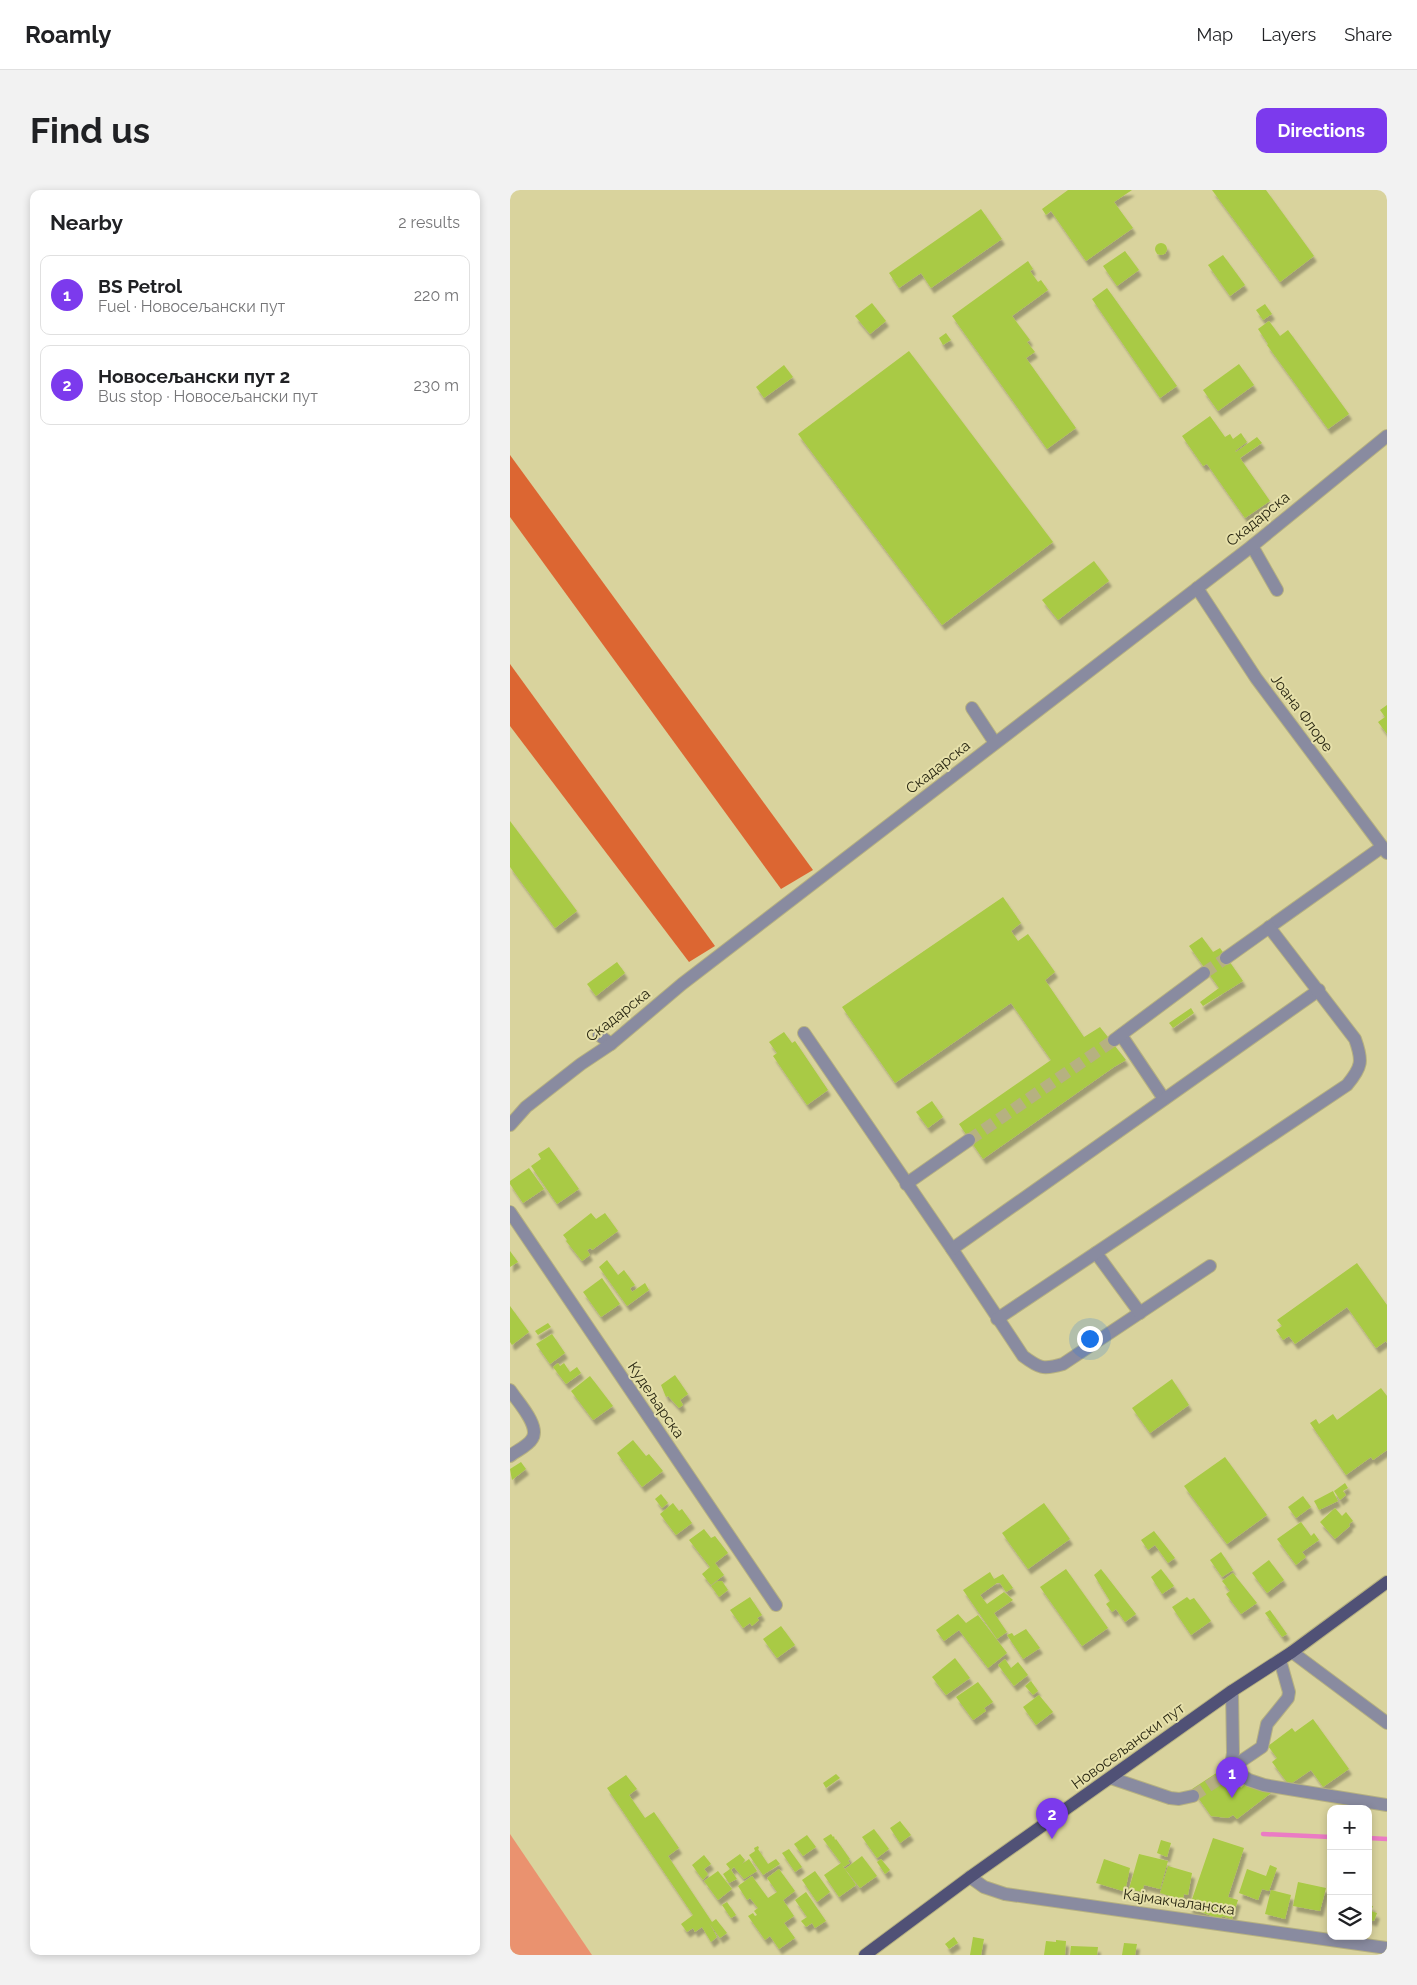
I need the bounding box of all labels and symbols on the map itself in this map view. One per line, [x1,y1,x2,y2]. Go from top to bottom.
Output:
street label: Скадарска [1223,488,1293,550]
street label: Јоана Флоре [1267,671,1337,756]
street label: Скадарска [902,736,974,798]
street label: Скадарска [582,984,654,1046]
your location [1077,1326,1103,1352]
street label: Кудељарска [624,1358,688,1442]
street label: Новосељански пут [1068,1699,1188,1793]
pin: 1 [1216,1757,1248,1798]
pin: 2 [1036,1798,1068,1839]
street label: Кајмакчаланска [1122,1885,1236,1919]

